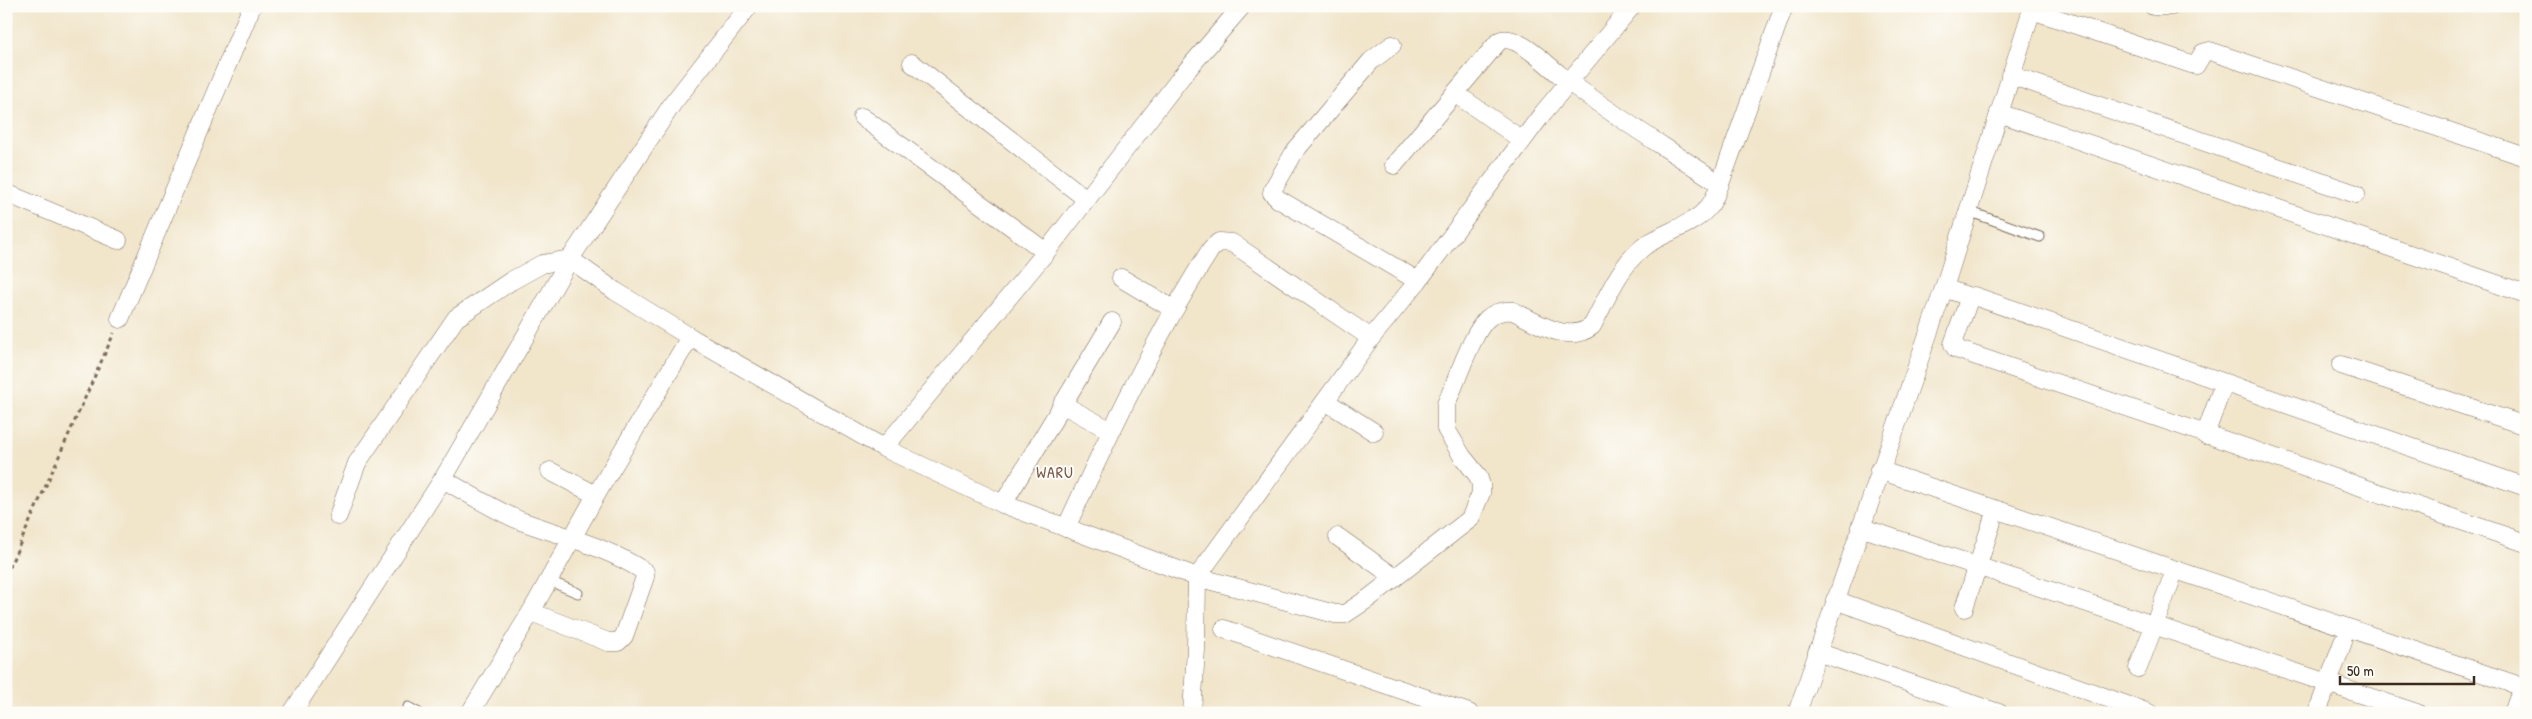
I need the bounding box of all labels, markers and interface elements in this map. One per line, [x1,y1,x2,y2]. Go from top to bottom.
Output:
district label: WARU [1036,461,1074,483]
scale bar [2340,654,2473,686]
text: 50 m [2347,660,2374,681]

